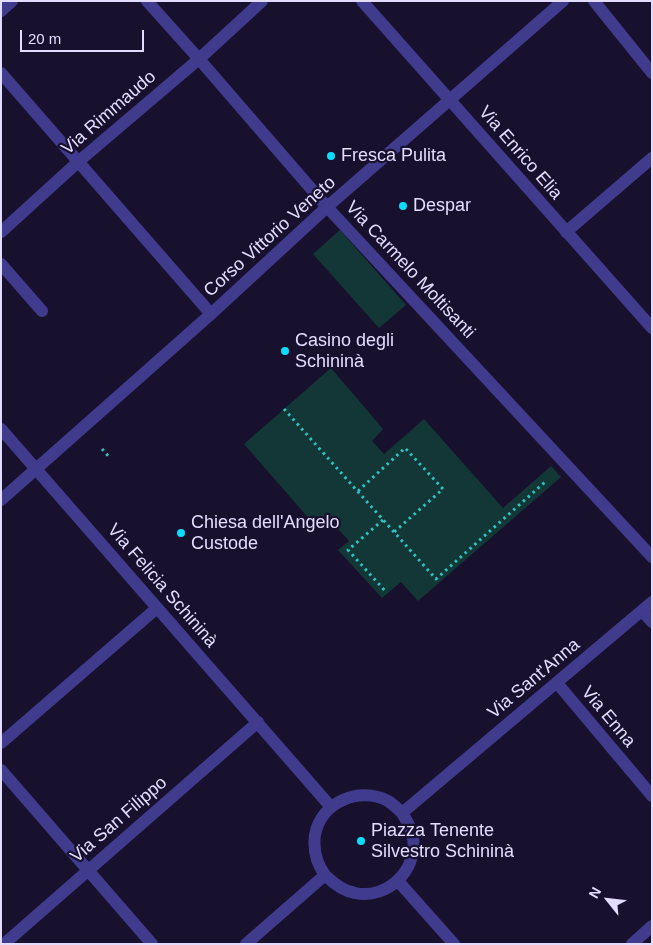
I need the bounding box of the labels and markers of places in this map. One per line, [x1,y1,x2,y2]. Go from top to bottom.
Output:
place label: Fresca Pulita [341,145,446,167]
marker: Fresca Pulita [325,150,337,162]
place label: Despar [413,195,471,217]
marker: Despar [397,200,409,212]
place label: Casino degli Schininà [295,330,394,372]
marker: Casino degli Schininà [279,345,291,357]
place label: Chiesa dell'Angelo Custode [191,512,340,554]
marker: Chiesa dell'Angelo Custode [175,527,187,539]
place label: Piazza Tenente Silvestro Schininà [371,820,514,862]
marker: Piazza Tenente Silvestro Schininà [355,835,367,847]

